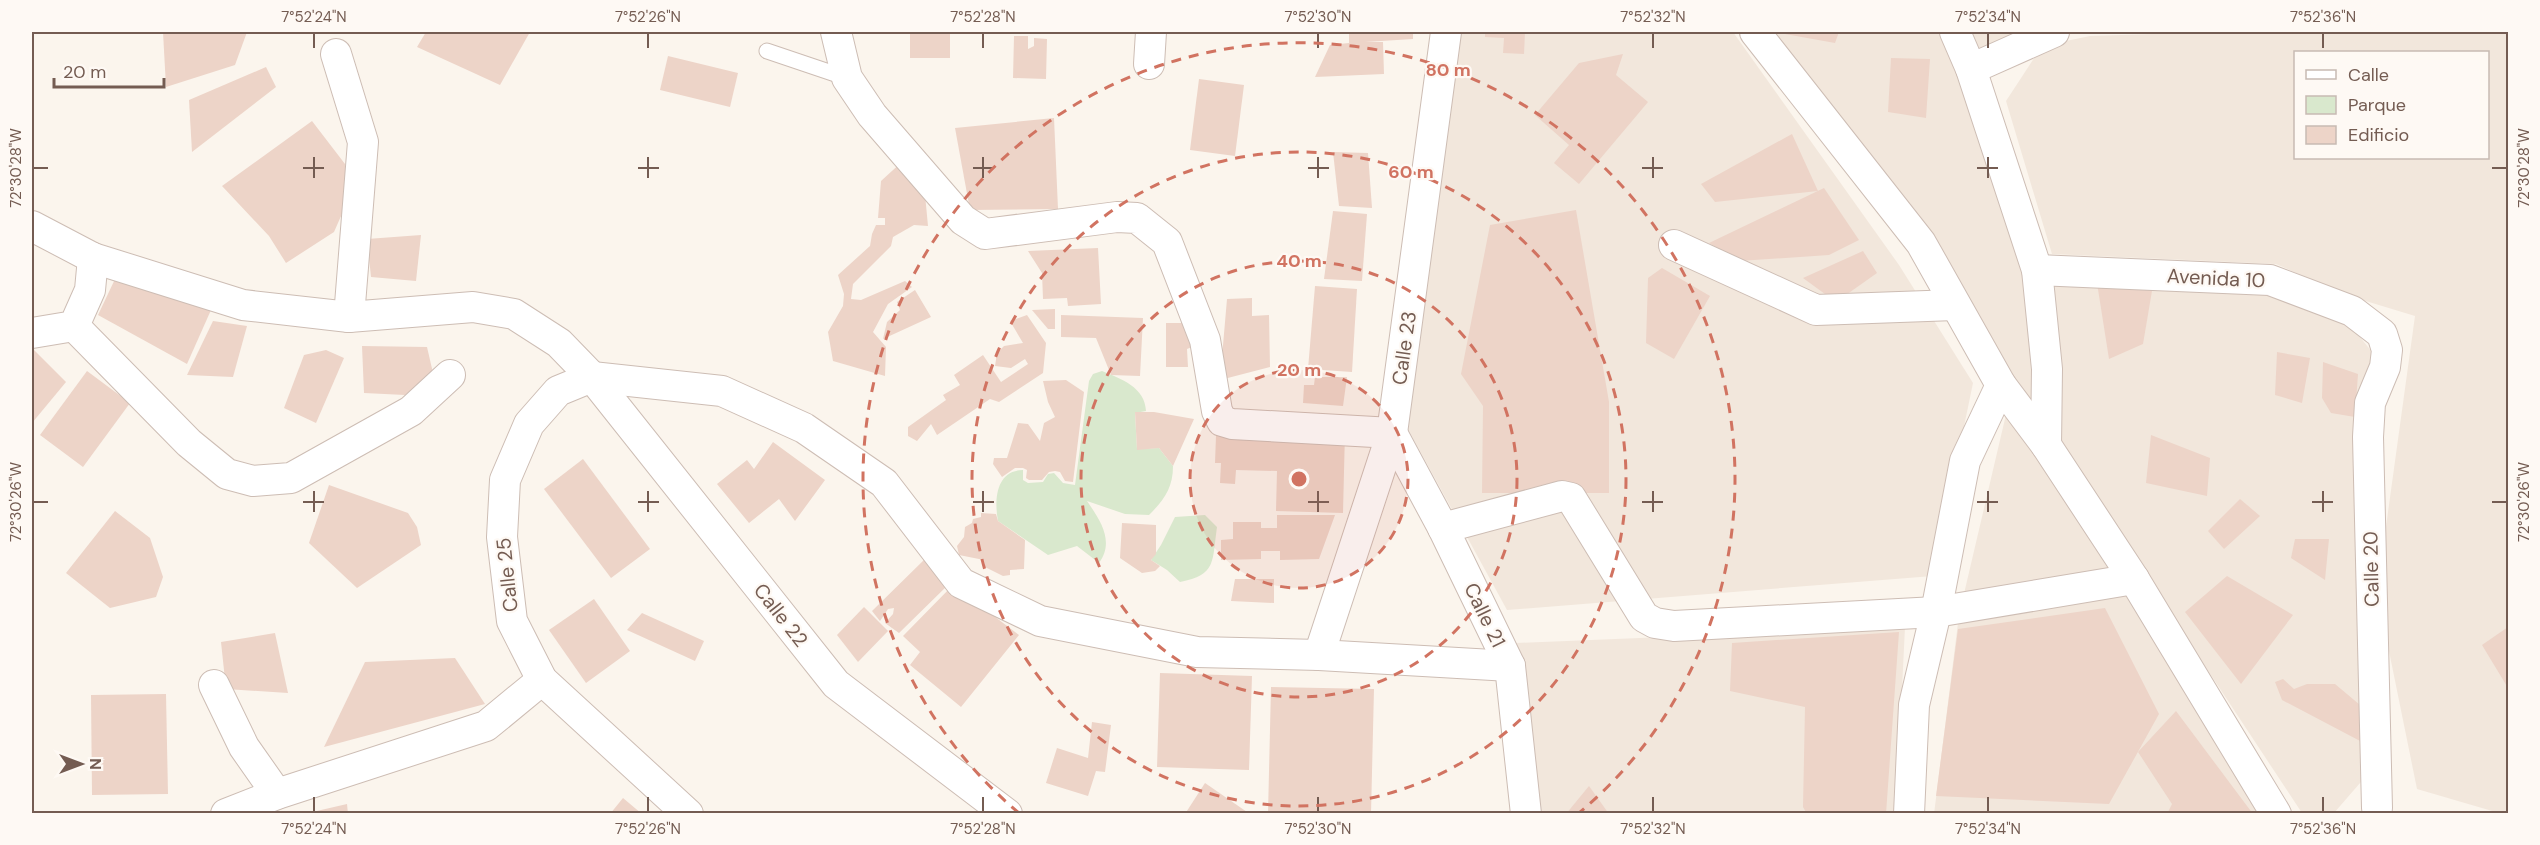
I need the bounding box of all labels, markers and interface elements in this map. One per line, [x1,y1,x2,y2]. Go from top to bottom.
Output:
text: 7°52'24"N [281,7,347,27]
text: 7°52'26"N [615,7,681,27]
text: 7°52'28"N [950,7,1016,27]
text: 7°52'30"N [1285,7,1351,27]
text: 7°52'32"N [1620,7,1686,27]
text: 7°52'34"N [1955,7,2021,27]
text: 7°52'36"N [2290,7,2356,27]
scale bar [54,51,164,89]
legend [2294,51,2489,159]
text: 80 m [1425,58,1471,82]
text: 20 m [63,60,106,84]
text: Calle [2348,63,2389,87]
text: Parque [2348,93,2406,117]
text: Edificio [2348,123,2409,147]
text: 72°30'28"W [6,128,26,208]
text: 72°30'28"W [2514,128,2534,208]
text: 60 m [1388,160,1434,184]
text: 40 m [1276,249,1322,273]
street label: Avenida 10 [2166,262,2266,294]
street label: Calle 23 [1386,309,1422,387]
text: 20 m [1277,358,1321,382]
text: 72°30'26"W [6,462,26,542]
text: 72°30'26"W [2514,462,2534,542]
centre of rings [1289,469,1309,489]
street label: Calle 20 [2357,531,2385,607]
street label: Calle 25 [490,537,524,613]
street label: Calle 22 [748,578,814,652]
street label: Calle 21 [1458,578,1512,652]
north arrow [51,734,111,794]
text: N [85,758,106,770]
text: 7°52'24"N [281,819,347,839]
text: 7°52'26"N [615,819,681,839]
text: 7°52'28"N [950,819,1016,839]
text: 7°52'30"N [1285,819,1351,839]
text: 7°52'32"N [1620,819,1686,839]
text: 7°52'34"N [1955,819,2021,839]
text: 7°52'36"N [2290,819,2356,839]

